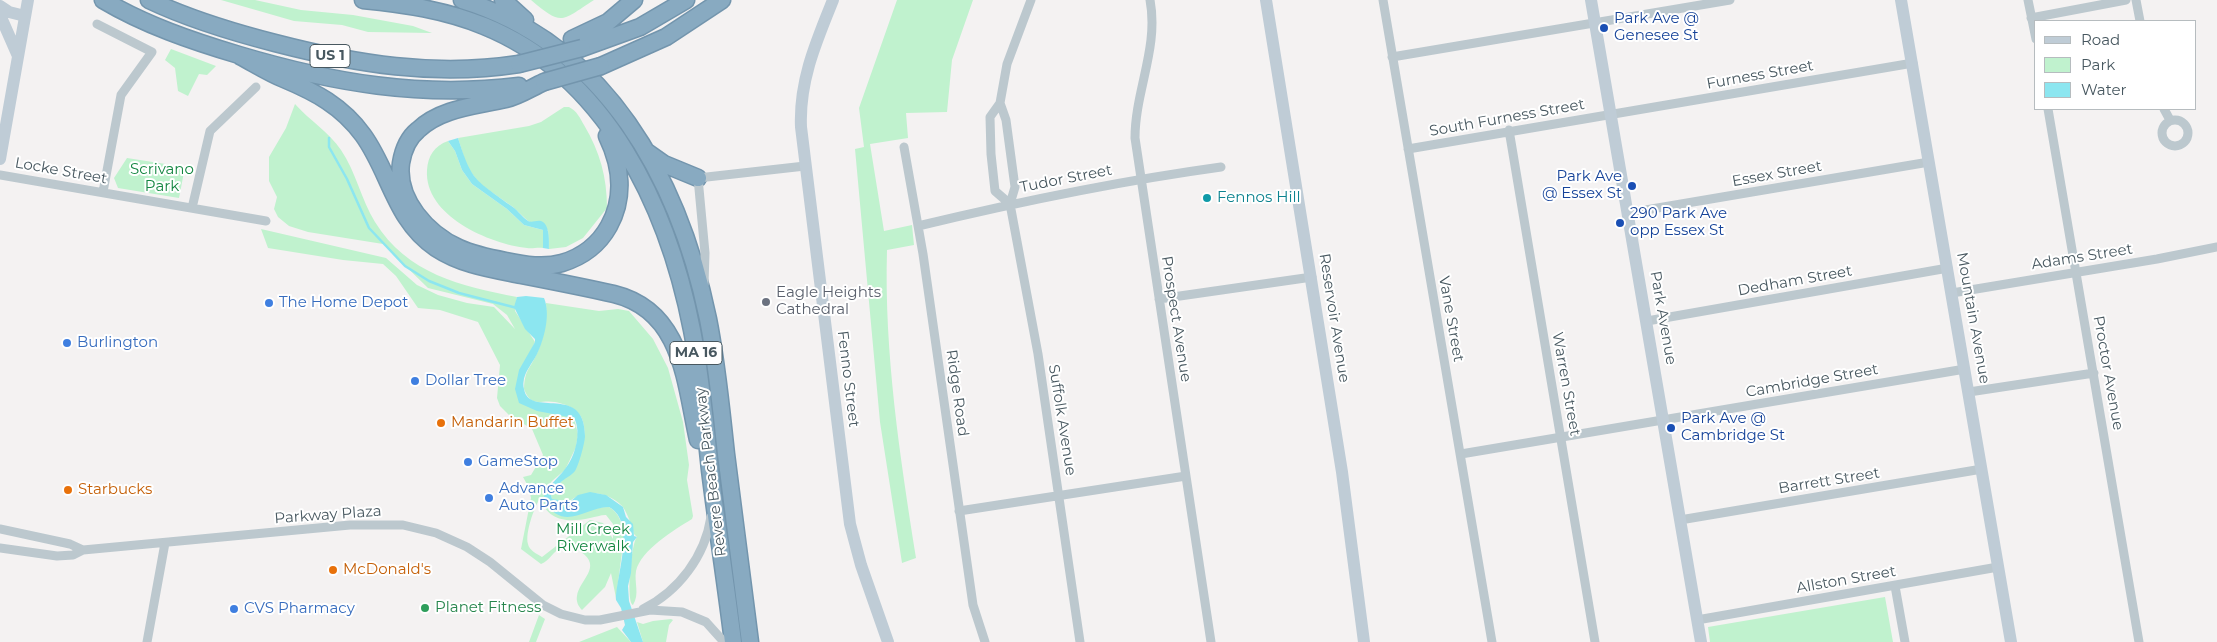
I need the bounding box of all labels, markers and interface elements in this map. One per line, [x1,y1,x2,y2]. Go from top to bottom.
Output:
place label: Park Ave @ Genesee St [1614,10,1699,45]
legend [2034,20,2197,110]
marker: Park Ave @ Genesee St [1598,22,1610,34]
text: Road [2081,30,2120,49]
road number: US 1 [310,44,350,68]
text: Park [2081,55,2115,74]
street label: Furness Street [1705,57,1815,93]
text: Water [2081,80,2127,99]
street label: South Furness Street [1428,95,1586,141]
street label: Locke Street [13,154,109,188]
street label: Essex Street [1731,157,1823,191]
park label: Scrivano Park [130,161,194,196]
street label: Tudor Street [1018,161,1114,197]
place label: Park Ave @ Essex St [1542,168,1622,203]
marker: Park Ave @ Essex St [1626,180,1638,192]
place label: Fennos Hill [1217,189,1301,207]
marker: Fennos Hill [1201,192,1213,204]
place label: 290 Park Ave opp Essex St [1630,205,1727,240]
marker: 290 Park Ave opp Essex St [1614,217,1626,229]
street label: Adams Street [2030,240,2134,274]
street label: Mountain Avenue [1953,251,1993,385]
street label: Reservoir Avenue [1315,252,1353,384]
street label: Prospect Avenue [1157,255,1195,383]
street label: Dedham Street [1736,262,1854,300]
street label: Park Avenue [1646,270,1680,366]
street label: Vane Street [1435,275,1467,363]
place label: Eagle Heights Cathedral [776,284,881,319]
place label: The Home Depot [279,294,408,312]
marker: Eagle Heights Cathedral [760,296,772,308]
marker: The Home Depot [263,297,275,309]
street label: Proctor Avenue [2089,314,2127,432]
street label: Fenno Street [833,330,863,428]
street label: Warren Street [1548,331,1584,437]
place label: Burlington [77,334,158,352]
marker: Burlington [61,337,73,349]
road number: MA 16 [670,342,722,364]
street label: Ridge Road [942,348,972,438]
street label: Cambridge Street [1744,360,1880,402]
street label: Suffolk Avenue [1044,363,1080,477]
place label: Dollar Tree [425,372,506,390]
marker: Dollar Tree [409,375,421,387]
street label: Revere Beach Parkway [692,386,730,558]
place label: Park Ave @ Cambridge St [1681,410,1785,445]
place label: Mandarin Buffet [451,414,574,432]
marker: Mandarin Buffet [435,417,447,429]
marker: Park Ave @ Cambridge St [1665,422,1677,434]
place label: GameStop [478,453,558,471]
marker: GameStop [462,456,474,468]
street label: Barrett Street [1777,464,1881,498]
place label: Advance Auto Parts [499,480,578,515]
place label: Starbucks [78,481,152,499]
marker: Starbucks [62,484,74,496]
marker: Advance Auto Parts [483,492,495,504]
street label: Parkway Plaza [274,502,382,528]
park label: Mill Creek Riverwalk [556,521,630,556]
place label: McDonald's [343,561,431,579]
street label: Allston Street [1795,562,1897,598]
marker: McDonald's [327,564,339,576]
place label: Planet Fitness [435,599,541,617]
place label: CVS Pharmacy [244,600,355,618]
marker: Planet Fitness [419,602,431,614]
marker: CVS Pharmacy [228,603,240,615]

